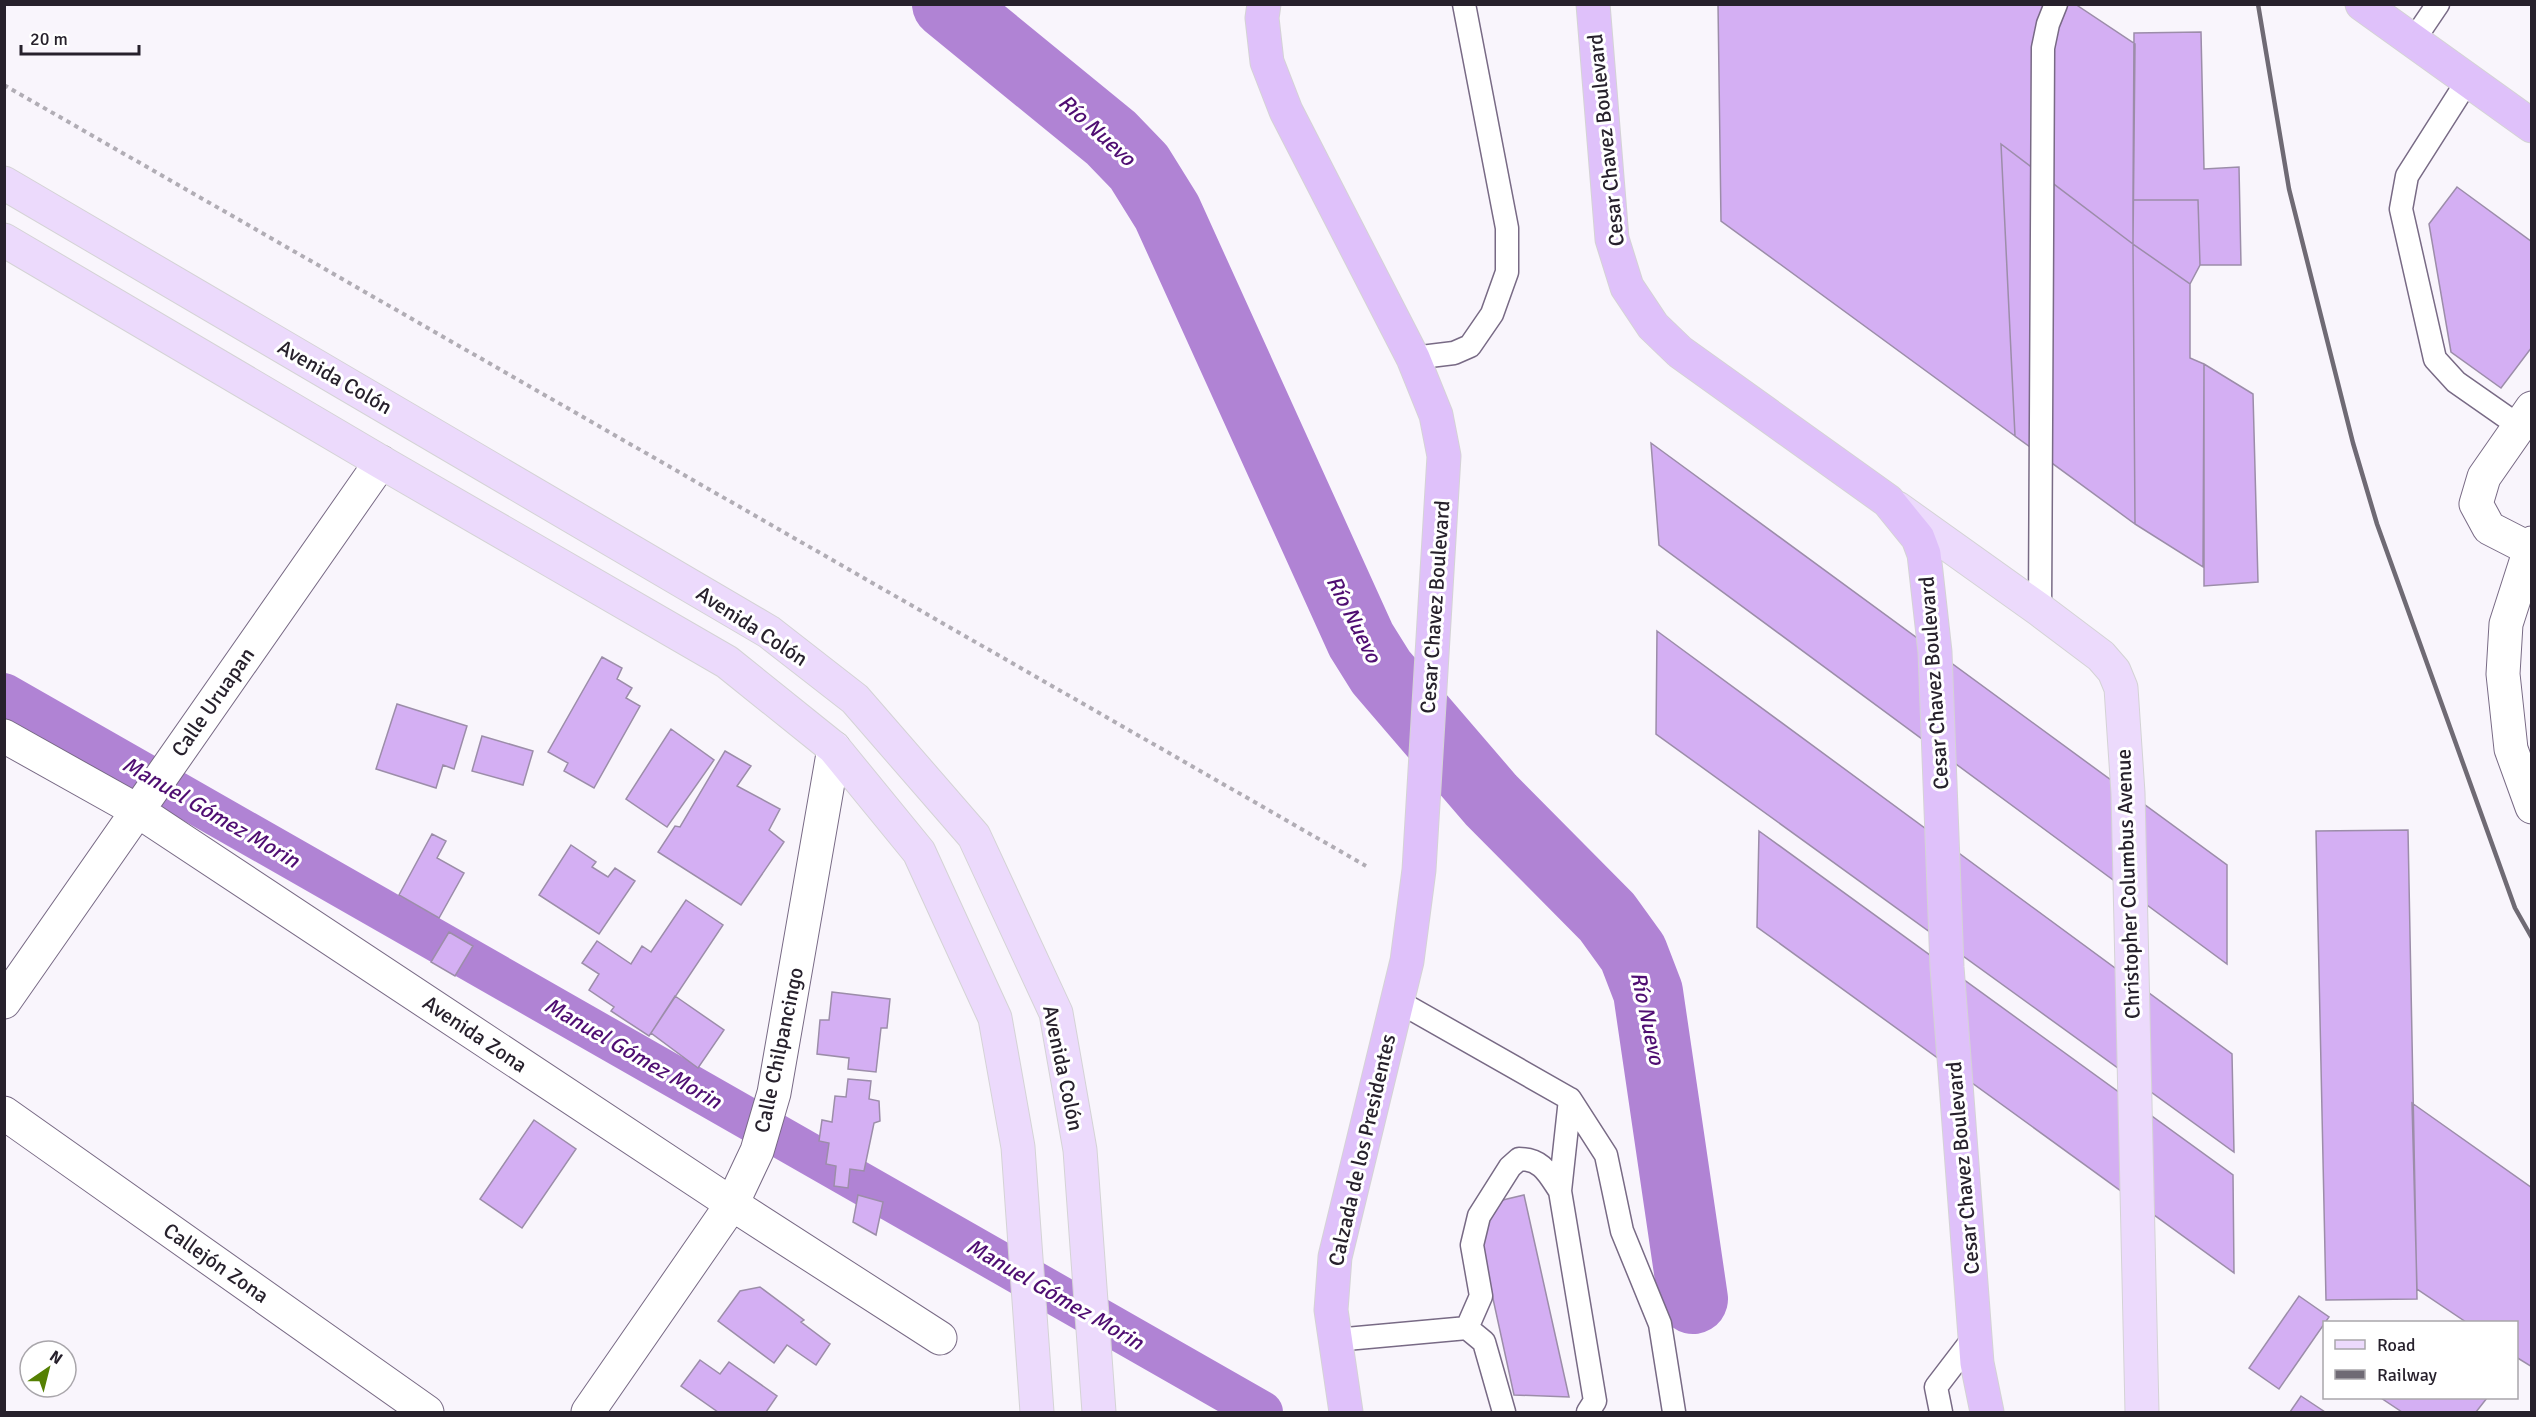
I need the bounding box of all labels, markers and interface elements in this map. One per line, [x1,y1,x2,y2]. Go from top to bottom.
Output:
scale bar [21,18,140,56]
text: 20 m [30,28,68,50]
street label: Cesar Chavez Boulevard [1582,32,1630,248]
water label: Río Nuevo [1053,88,1142,173]
street label: Avenida Colón [273,334,397,420]
street label: Cesar Chavez Boulevard [1415,500,1455,714]
water label: Río Nuevo [1321,571,1388,669]
street label: Cesar Chavez Boulevard [1914,576,1954,790]
street label: Avenida Colón [691,580,813,672]
street label: Calle Uruapan [166,642,260,762]
street label: Christopher Columbus Avenue [2110,749,2146,1019]
water label: Manuel Gómez Morin [118,750,305,874]
street label: Calle Chilpancingo [749,965,809,1135]
water label: Río Nuevo [1625,969,1671,1068]
street label: Avenida Zona [418,990,532,1078]
water label: Manuel Gómez Morin [540,991,727,1115]
street label: Avenida Colón [1037,1003,1089,1133]
street label: Calzada de los Presidentes [1323,1031,1401,1269]
street label: Cesar Chavez Boulevard [1941,1060,1985,1276]
street label: Callejón Zona [158,1217,274,1309]
water label: Manuel Gómez Morin [962,1232,1149,1356]
legend [2323,1321,2518,1399]
text: Road [2377,1334,2416,1356]
north arrow [18,1339,78,1399]
text: N [46,1346,66,1369]
text: Railway [2377,1364,2438,1386]

